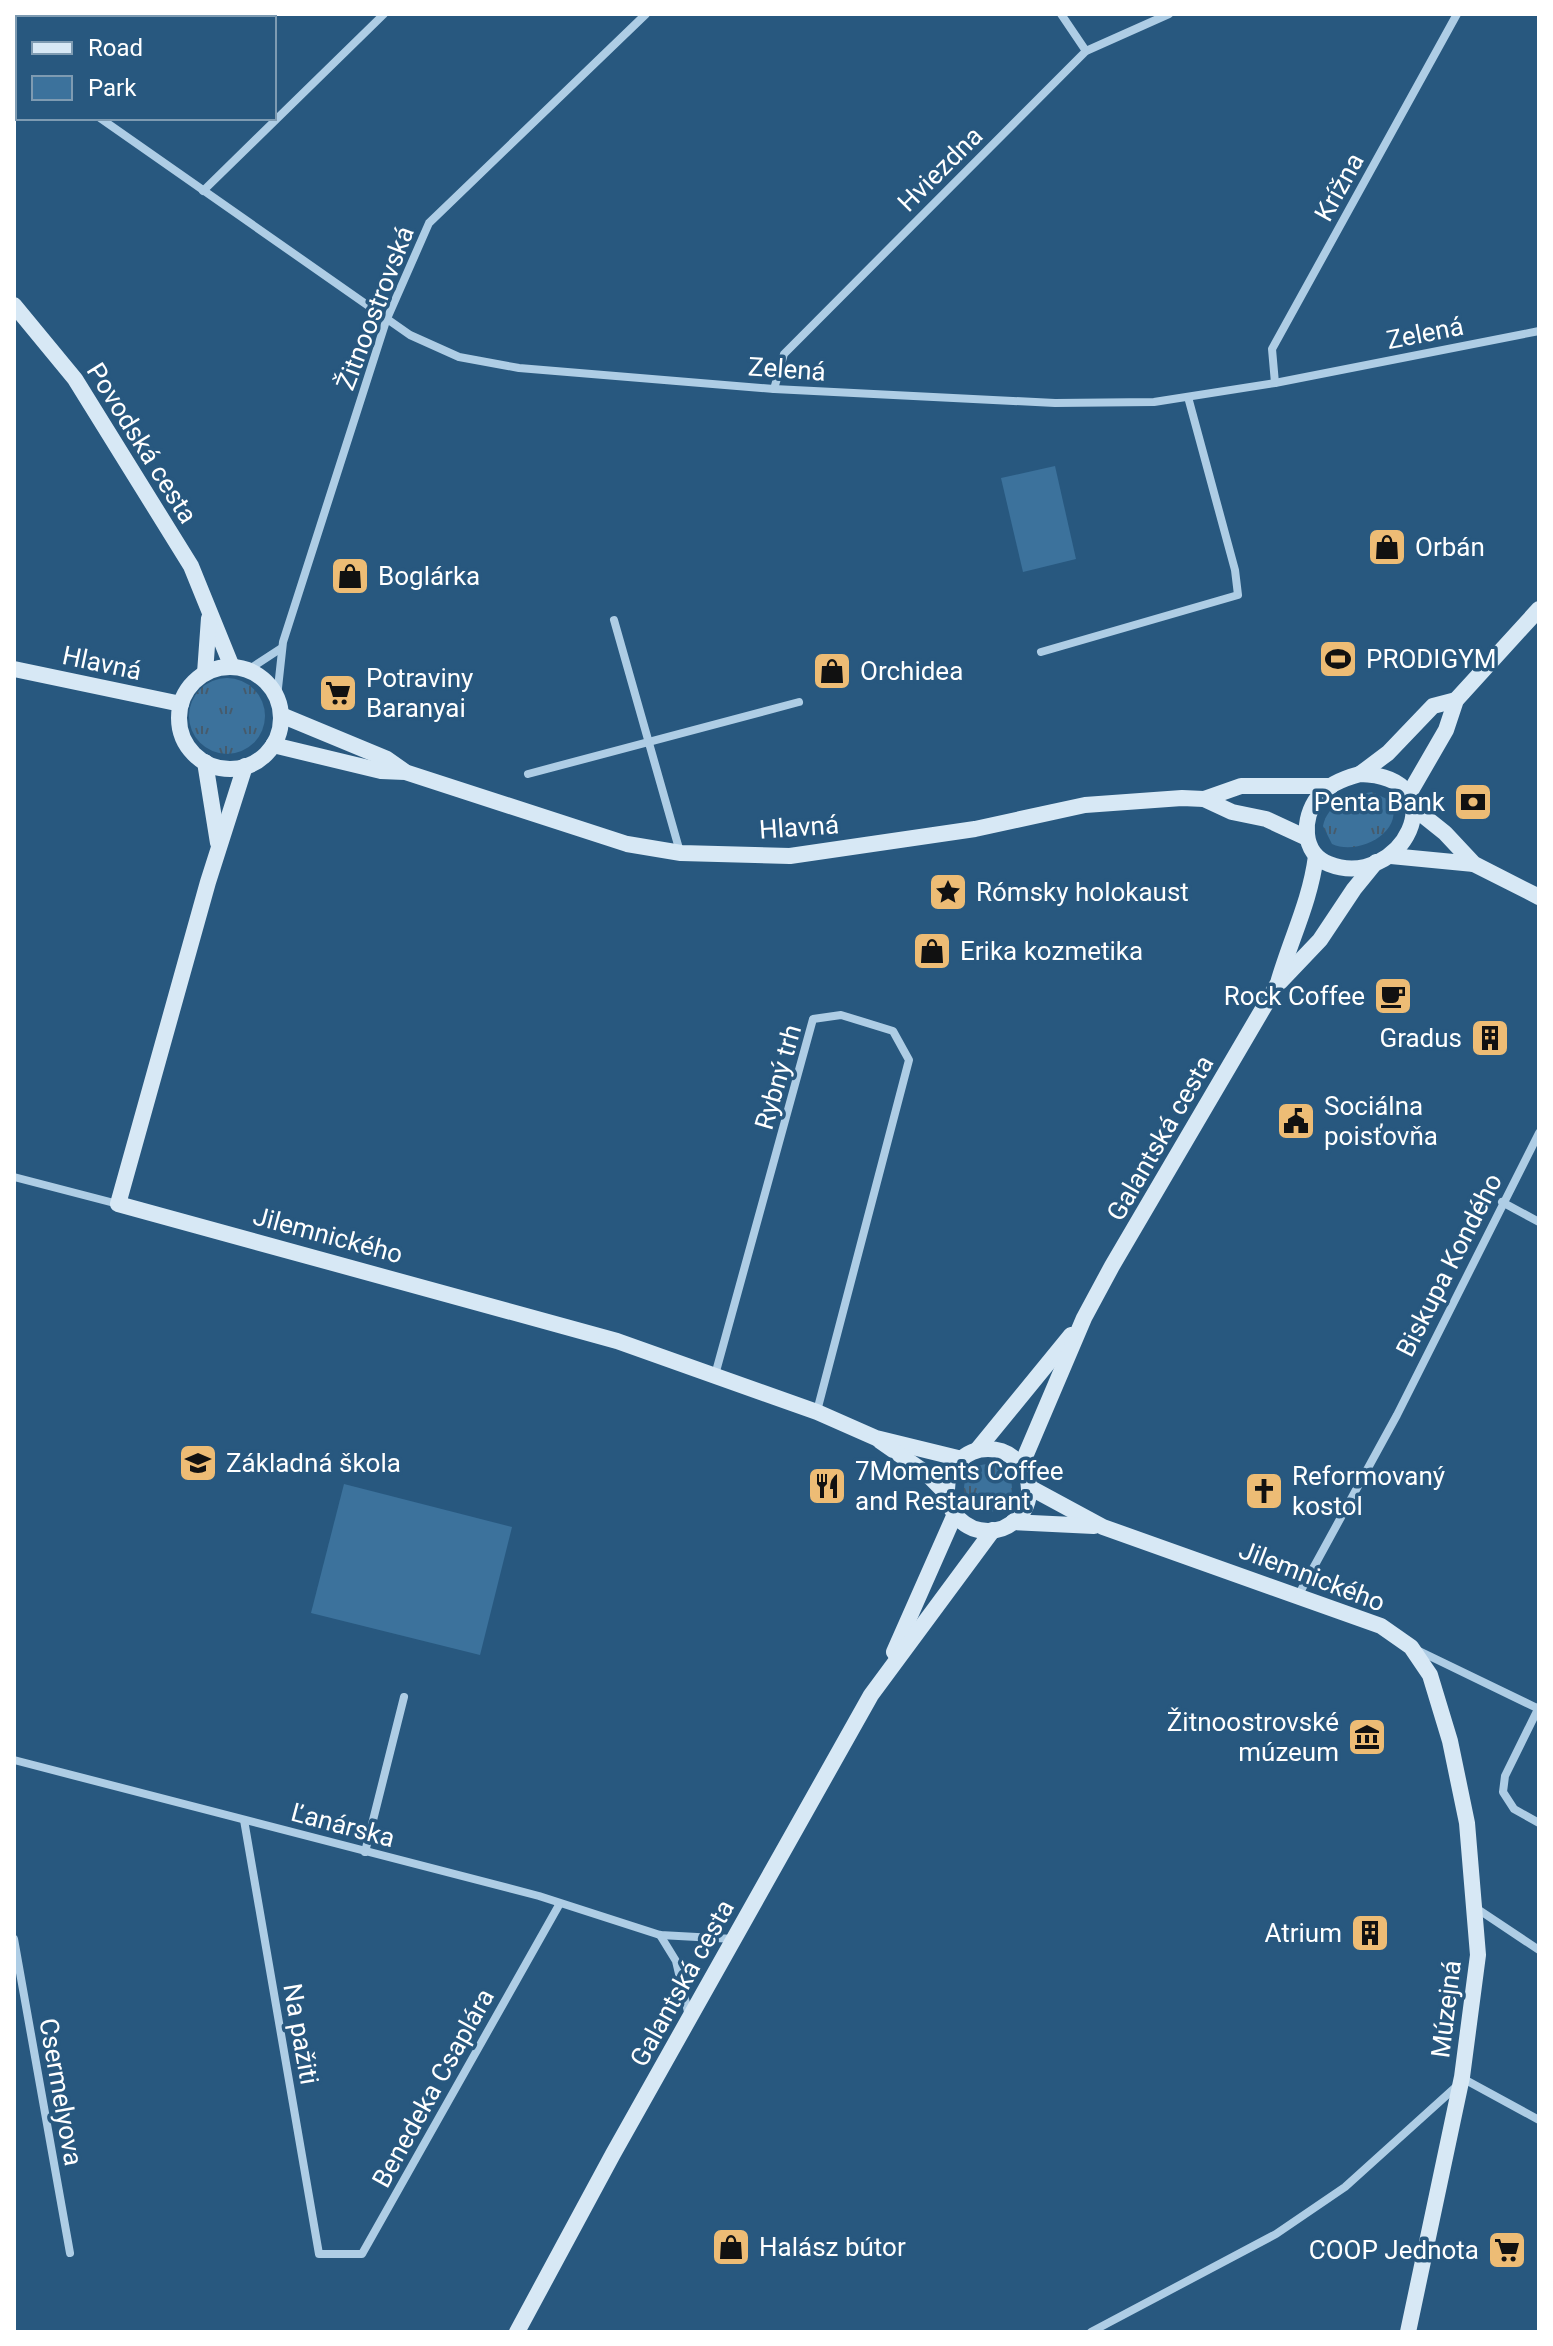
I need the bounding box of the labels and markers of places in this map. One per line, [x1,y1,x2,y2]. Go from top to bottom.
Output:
shop icon: Orbán [1366,526,1408,568]
place label: Orbán [1415,532,1485,562]
shop icon: Boglárka [329,555,371,597]
place label: Boglárka [378,561,480,591]
sports icon: PRODIGYM [1317,638,1359,680]
place label: PRODIGYM [1366,644,1496,674]
shop icon: Orchidea [811,650,853,692]
place label: Orchidea [860,656,963,686]
place label: Potraviny Baranyai [366,663,473,723]
supermarket icon: Potraviny Baranyai [317,672,359,714]
bank icon: Penta Bank [1452,781,1494,823]
place label: Penta Bank [1314,787,1446,817]
place icon: Rómsky holokaust [927,871,969,913]
place label: Rómsky holokaust [976,877,1189,907]
shop icon: Erika kozmetika [911,930,953,972]
place label: Erika kozmetika [960,936,1143,966]
cafe icon: Rock Coffee [1372,975,1414,1017]
place label: Rock Coffee [1224,981,1365,1011]
building icon: Gradus [1469,1017,1511,1059]
place label: Gradus [1379,1023,1462,1053]
place label: Sociálna poisťovňa [1324,1091,1438,1151]
public building icon: Sociálna poisťovňa [1275,1100,1317,1142]
school or university icon: Základná škola [177,1442,219,1484]
place label: Základná škola [226,1448,401,1478]
place label: 7Moments Coffee and Restaurant [855,1456,1064,1516]
place label: Reformovaný kostol [1292,1461,1445,1521]
restaurant icon: 7Moments Coffee and Restaurant [806,1465,848,1507]
church icon: Reformovaný kostol [1243,1470,1285,1512]
place label: Žitnoostrovské múzeum [1167,1707,1339,1767]
museum icon: Žitnoostrovské múzeum [1346,1716,1388,1758]
building icon: Atrium [1349,1912,1391,1954]
place label: Atrium [1264,1918,1342,1948]
shop icon: Halász bútor [710,2226,752,2268]
supermarket icon: COOP Jednota [1486,2229,1528,2271]
place label: Halász bútor [759,2232,906,2262]
place label: COOP Jednota [1309,2235,1479,2265]

